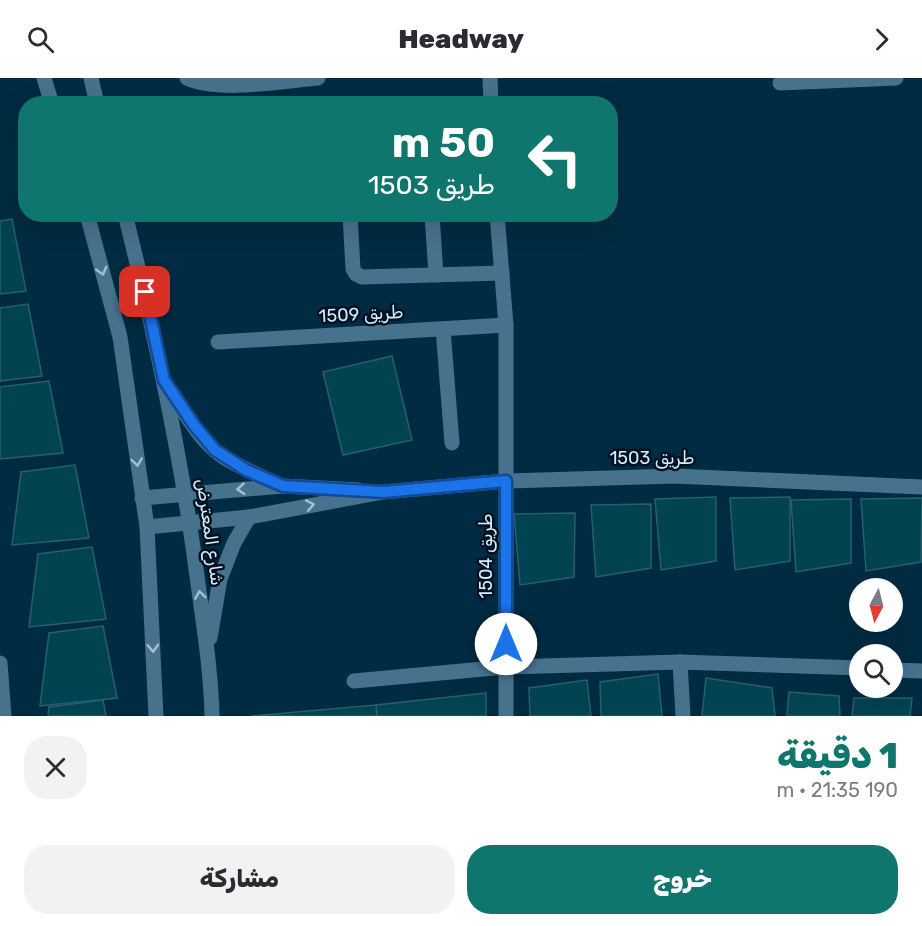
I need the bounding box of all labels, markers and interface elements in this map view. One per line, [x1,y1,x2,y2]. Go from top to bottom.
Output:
icon: search [24,23,57,56]
text: Headway [398,23,524,55]
icon: forward [865,23,898,56]
text: 50 m [392,118,495,168]
icon: left [516,120,594,198]
text: طريق 1503 [368,169,495,201]
one-way arrow [95,265,107,276]
pin [119,266,170,317]
icon: arrive [128,275,161,308]
street label: طريق 1509 [318,301,404,327]
street label: طريق 1503 [610,447,694,469]
one-way arrow [131,458,143,467]
street label: شارع المعترض [191,477,228,587]
one-way arrow [236,482,245,495]
one-way arrow [305,499,315,512]
street label: طريق 1504 [475,513,497,599]
north arrow [849,578,903,632]
map controls [849,578,903,698]
one-way arrow [194,591,206,600]
position arrow [474,612,538,676]
one-way arrow [146,644,159,653]
button: search [849,644,903,698]
text: 1 دقيقة [777,734,898,777]
button: close [24,736,87,799]
text: 190 m · 21:35 [776,778,898,802]
button: مشاركة [24,845,455,914]
button: خروج [467,845,898,914]

